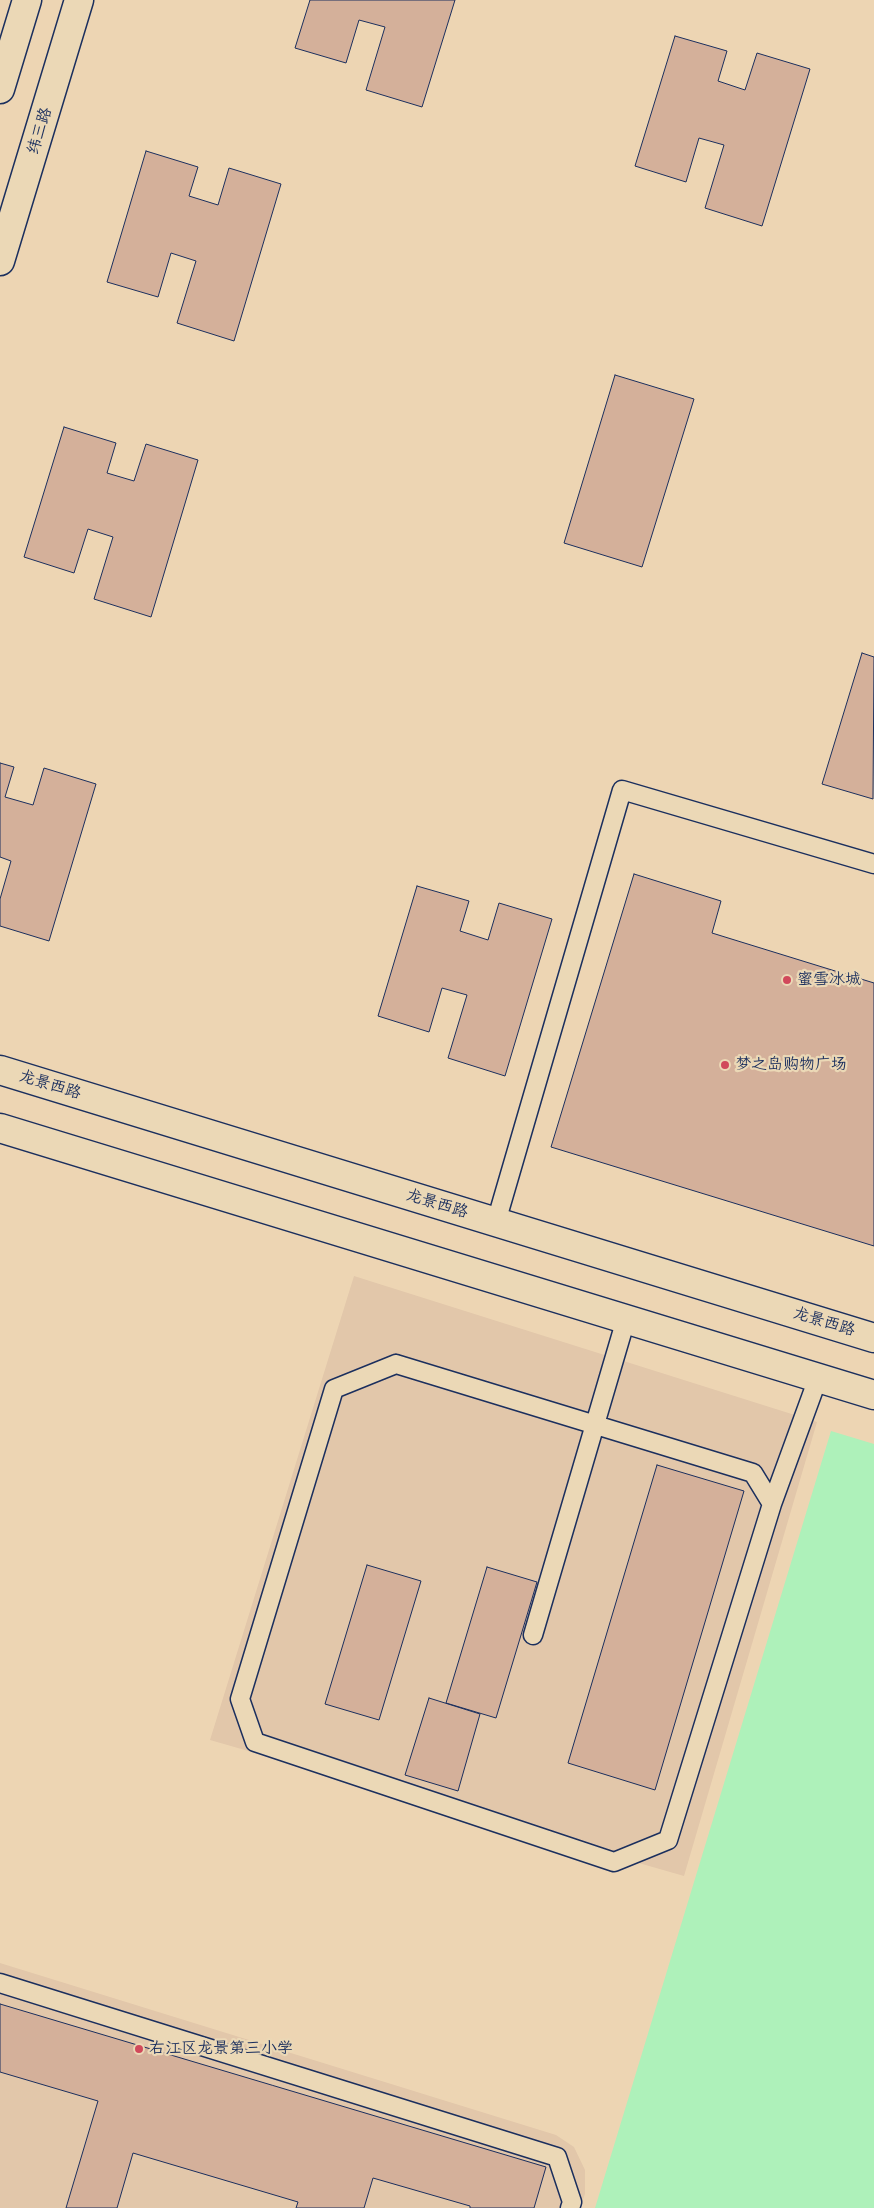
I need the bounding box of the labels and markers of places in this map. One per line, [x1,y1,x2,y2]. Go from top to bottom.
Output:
place label: 蜜雪冰城 [797,970,861,990]
marker: 蜜雪冰城 [781,974,793,986]
place label: 梦之岛购物广场 [735,1055,847,1075]
marker: 梦之岛购物广场 [719,1059,731,1071]
place label: 右江区龙景第三小学 [149,2039,293,2059]
marker: 右江区龙景第三小学 [133,2043,145,2055]

